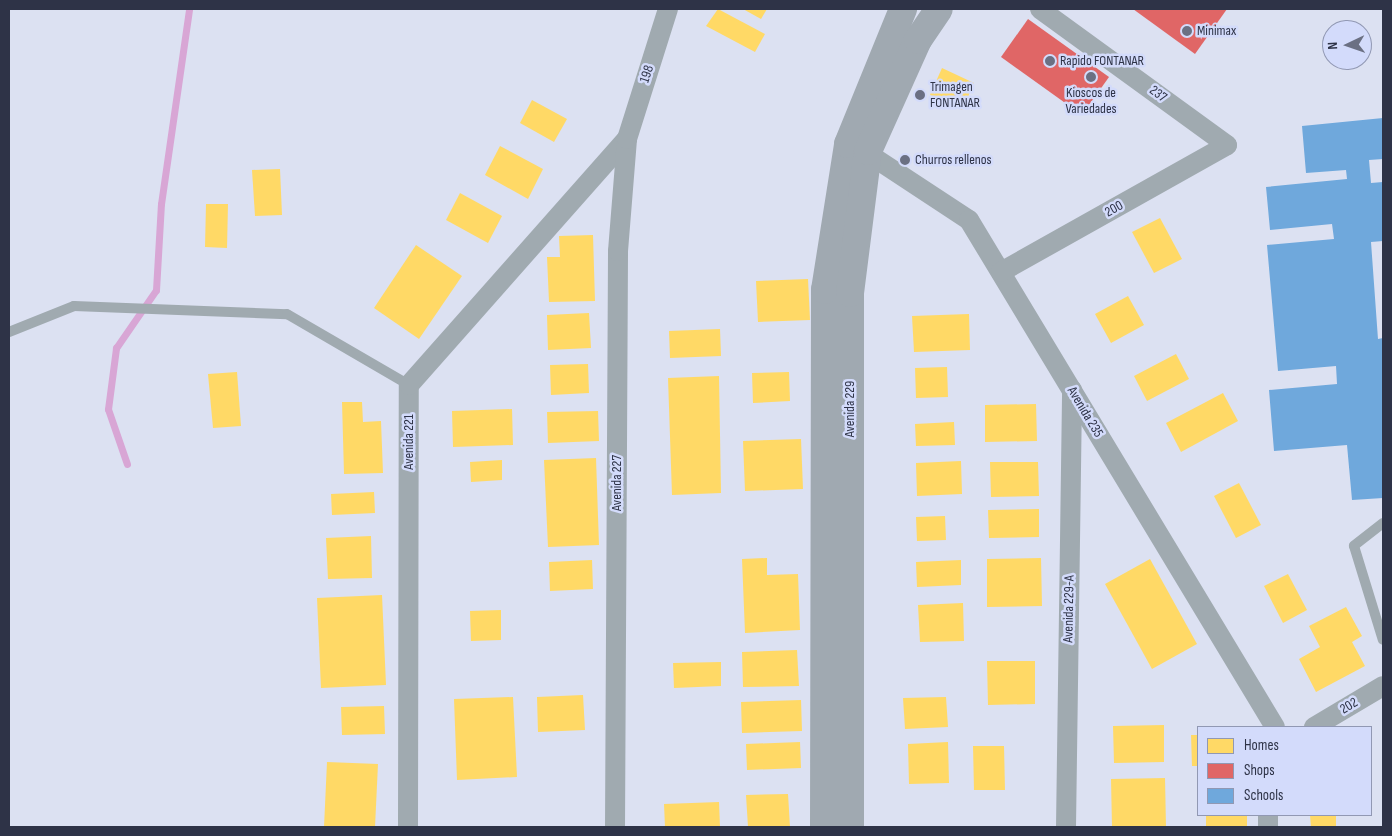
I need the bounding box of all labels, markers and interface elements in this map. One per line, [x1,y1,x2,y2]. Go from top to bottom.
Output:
north arrow [1322,20,1372,70]
place label: Minimax [1197,23,1236,39]
marker: Minimax [1181,25,1193,37]
text: N [1324,42,1341,50]
place label: Rapido FONTANAR [1060,53,1144,69]
marker: Rapido FONTANAR [1044,55,1056,67]
street label: 198 [636,63,658,85]
marker: Kioscos de Variedades [1085,71,1097,83]
place label: Trimagen FONTANAR [930,79,980,111]
street label: 237 [1146,82,1170,106]
place label: Kioscos de Variedades [1065,85,1117,118]
marker: Trimagen FONTANAR [914,89,926,101]
place label: Churros rellenos [915,152,992,168]
marker: Churros rellenos [899,154,911,166]
street label: 200 [1102,197,1126,221]
street label: Avenida 229 [842,381,858,437]
street label: Avenida 235 [1063,384,1107,440]
street label: Avenida 221 [401,414,417,470]
street label: Avenida 227 [609,455,625,511]
street label: Avenida 229-A [1060,575,1078,643]
street label: 202 [1337,694,1361,718]
legend [1197,726,1372,816]
text: Homes [1244,736,1279,755]
text: Shops [1244,761,1275,780]
text: Schools [1244,786,1283,805]

